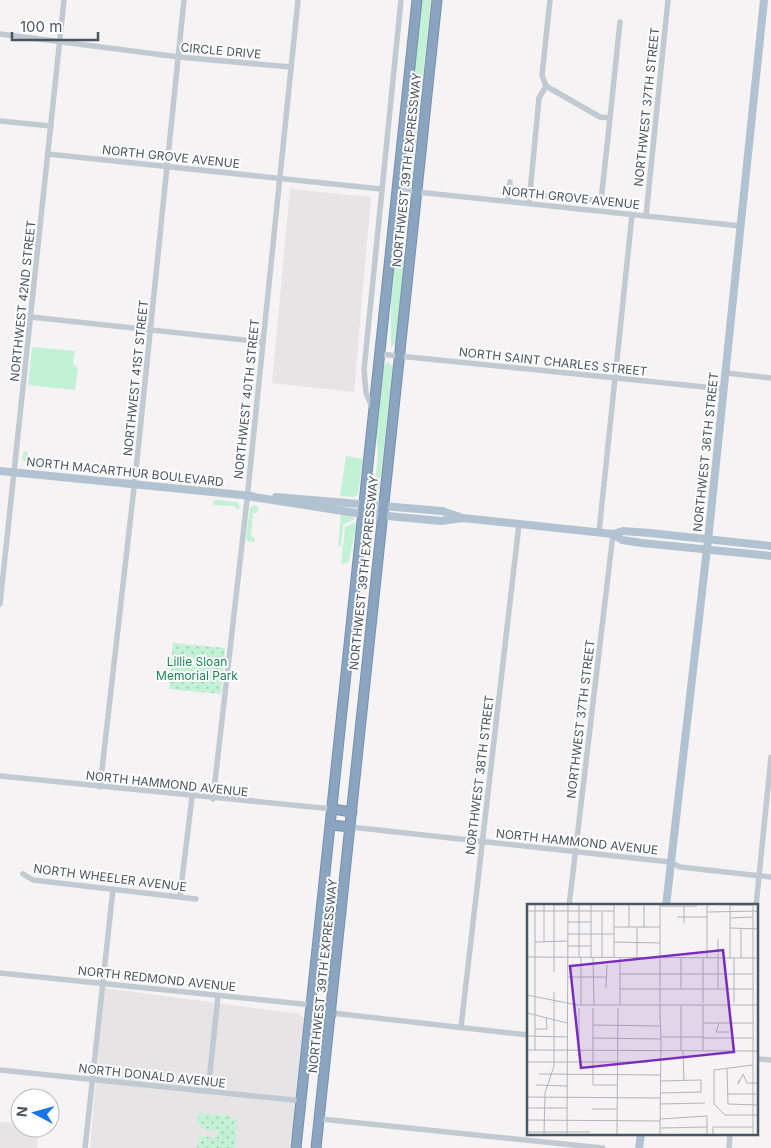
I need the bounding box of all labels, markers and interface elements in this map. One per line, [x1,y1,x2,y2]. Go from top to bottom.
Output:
scale bar [12,10,99,42]
text: 100 m [20,17,62,36]
street label: NORTHWEST 37TH STREET [631,26,662,187]
street label: CIRCLE DRIVE [180,40,262,62]
street label: NORTHWEST 39TH EXPRESSWAY [389,72,424,268]
street label: NORTH GROVE AVENUE [101,142,241,171]
street label: NORTH GROVE AVENUE [501,183,641,212]
street label: NORTHWEST 42ND STREET [7,219,38,382]
street label: NORTHWEST 41ST STREET [120,299,151,457]
street label: NORTHWEST 40TH STREET [231,318,262,480]
street label: NORTH SAINT CHARLES STREET [458,344,648,379]
street label: NORTHWEST 36TH STREET [690,371,721,533]
street label: NORTH MACARTHUR BOULEVARD [26,454,224,489]
street label: NORTHWEST 39TH EXPRESSWAY [346,475,381,671]
street label: NORTHWEST 37TH STREET [563,638,598,799]
park label: Lillie Sloan Memorial Park [156,654,238,683]
street label: NORTHWEST 38TH STREET [462,694,497,856]
street label: NORTH HAMMOND AVENUE [85,768,249,799]
street label: NORTH HAMMOND AVENUE [495,826,659,857]
street label: NORTH WHEELER AVENUE [33,861,188,894]
street label: NORTHWEST 39TH EXPRESSWAY [305,878,340,1074]
inset map [527,904,758,1136]
street label: NORTH REDMOND AVENUE [77,963,237,994]
street label: NORTH DONALD AVENUE [78,1060,226,1091]
north arrow [10,1088,60,1138]
text: N [13,1105,31,1118]

